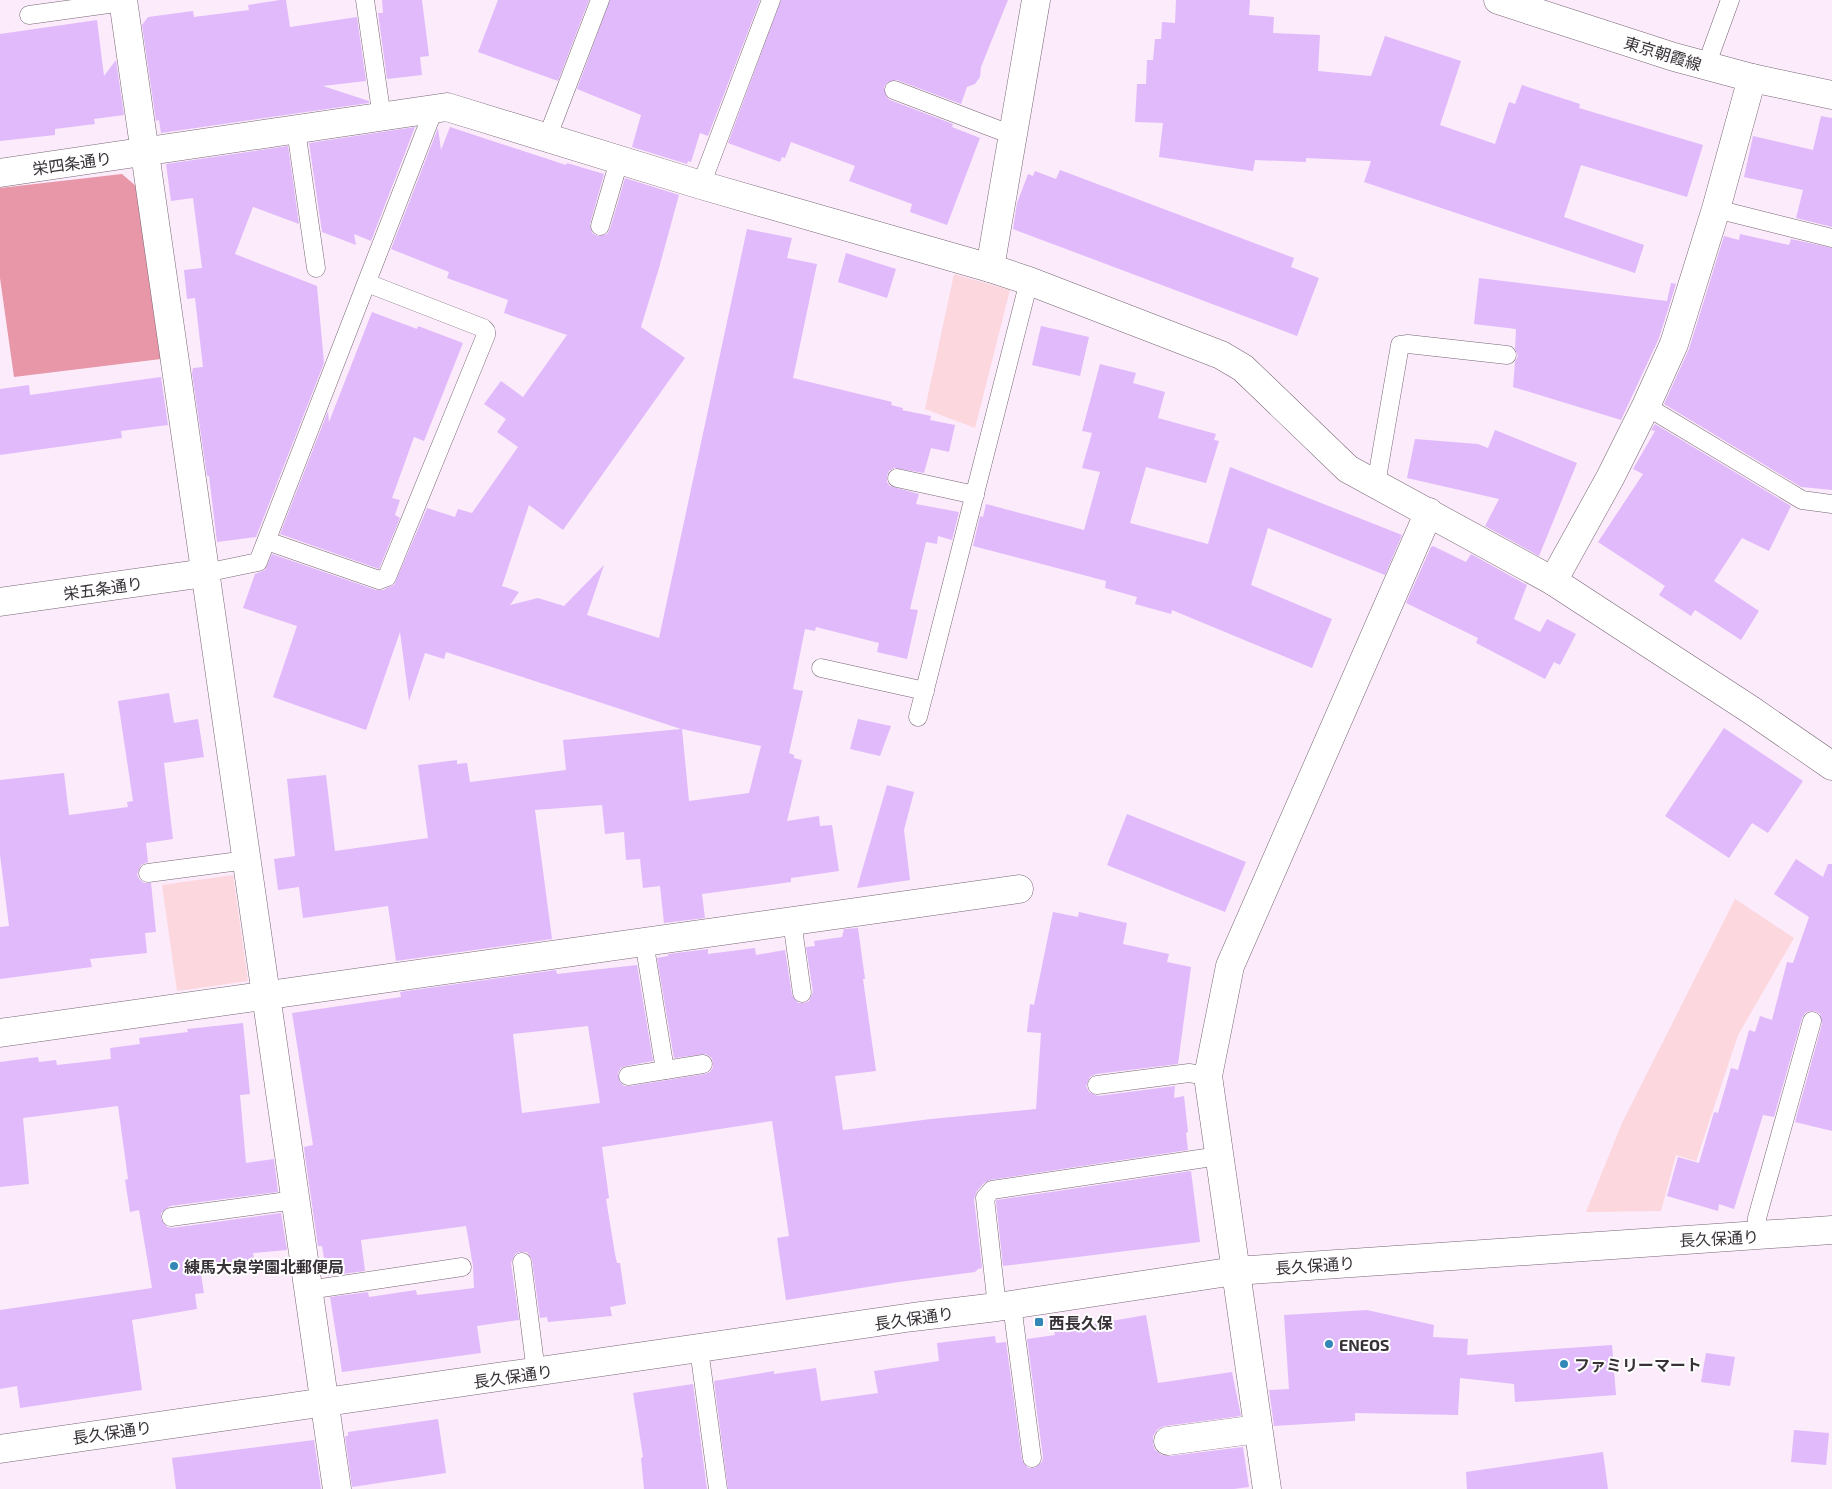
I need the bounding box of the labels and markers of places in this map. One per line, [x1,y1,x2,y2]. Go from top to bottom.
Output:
place label: 練馬大泉学園北郵便局 [184,1257,344,1276]
marker: 練馬大泉学園北郵便局 [168,1260,180,1272]
place label: 西長久保 [1049,1313,1113,1332]
marker: 西長久保 [1033,1316,1045,1328]
place label: ENEOS [1339,1335,1389,1354]
marker: ENEOS [1323,1338,1335,1350]
place label: ファミリーマート [1574,1355,1702,1374]
marker: ファミリーマート [1558,1358,1570,1370]

